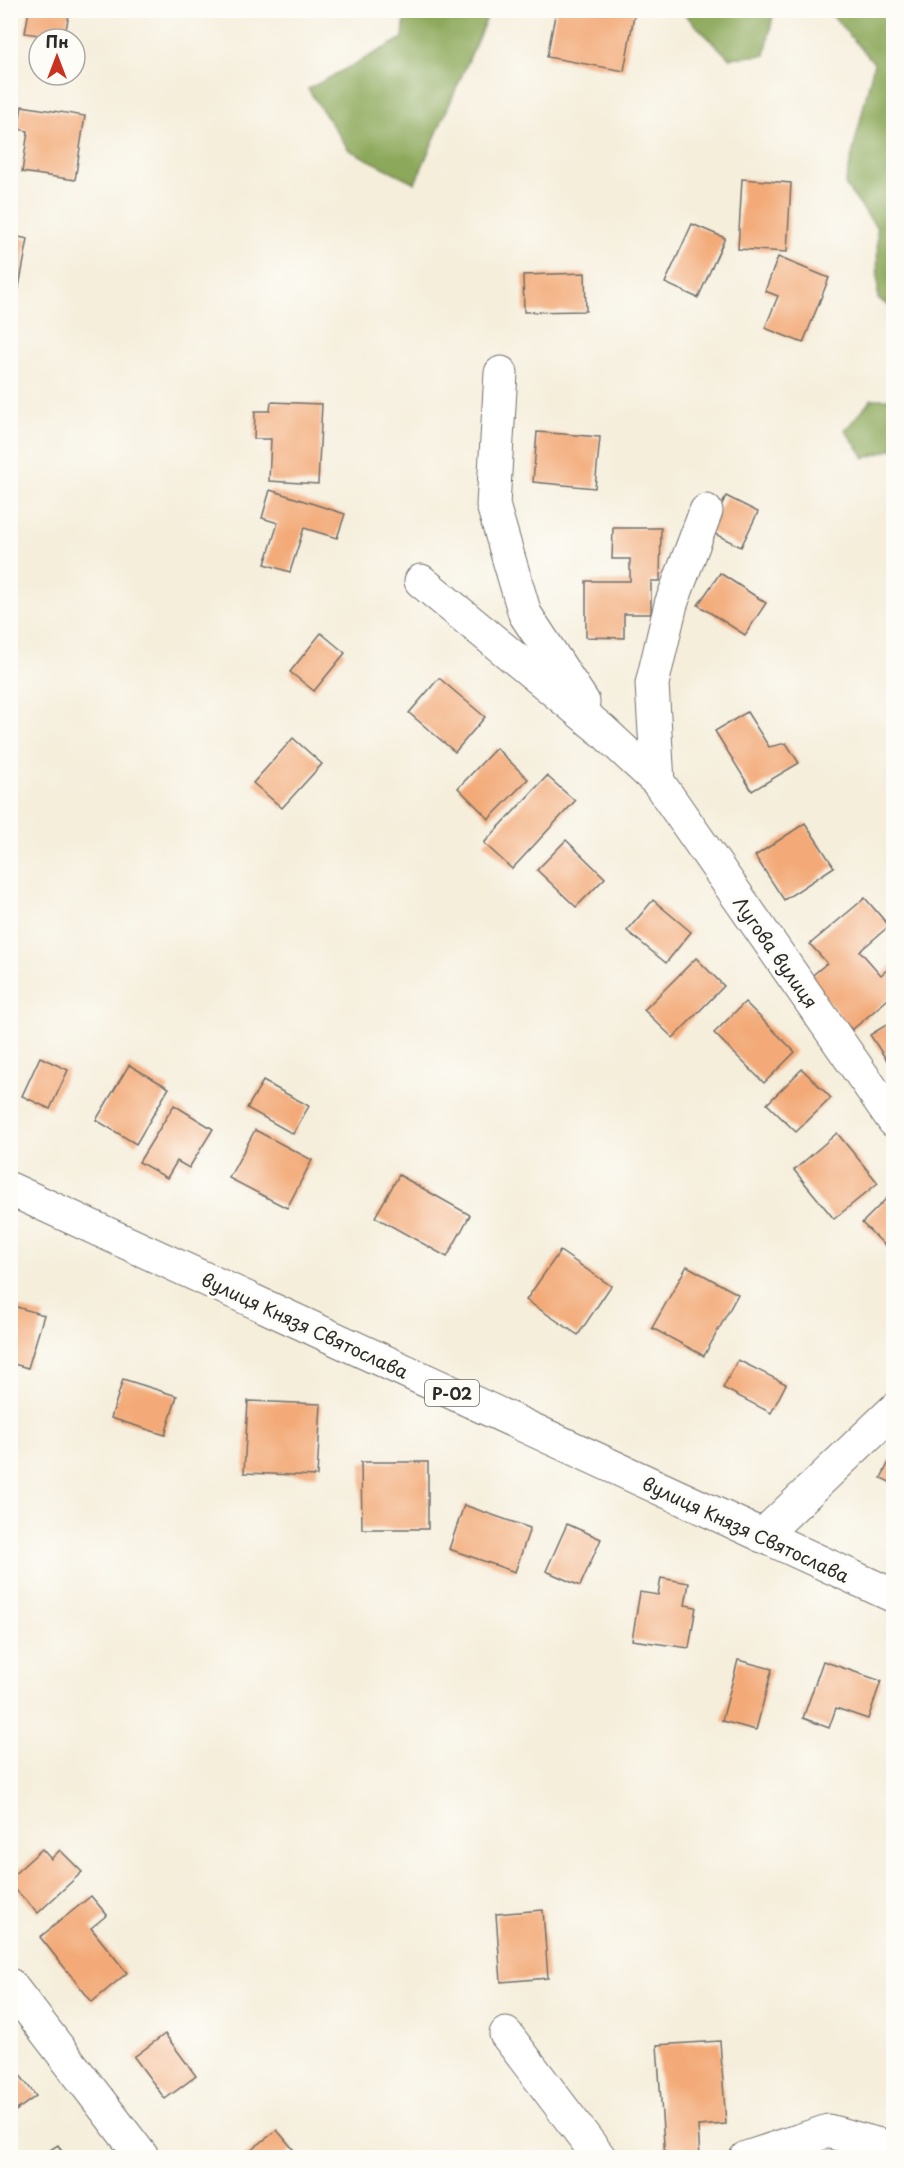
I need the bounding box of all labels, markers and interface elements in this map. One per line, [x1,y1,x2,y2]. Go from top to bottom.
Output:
north arrow [27,27,87,87]
text: Пн [45,29,69,53]
street label: Лугова вулиця [727,890,825,1014]
street label: вулиця Князя Святослава [197,1265,413,1385]
road number: Р-02 [425,1380,479,1406]
street label: вулиця Князя Святослава [638,1469,854,1589]

